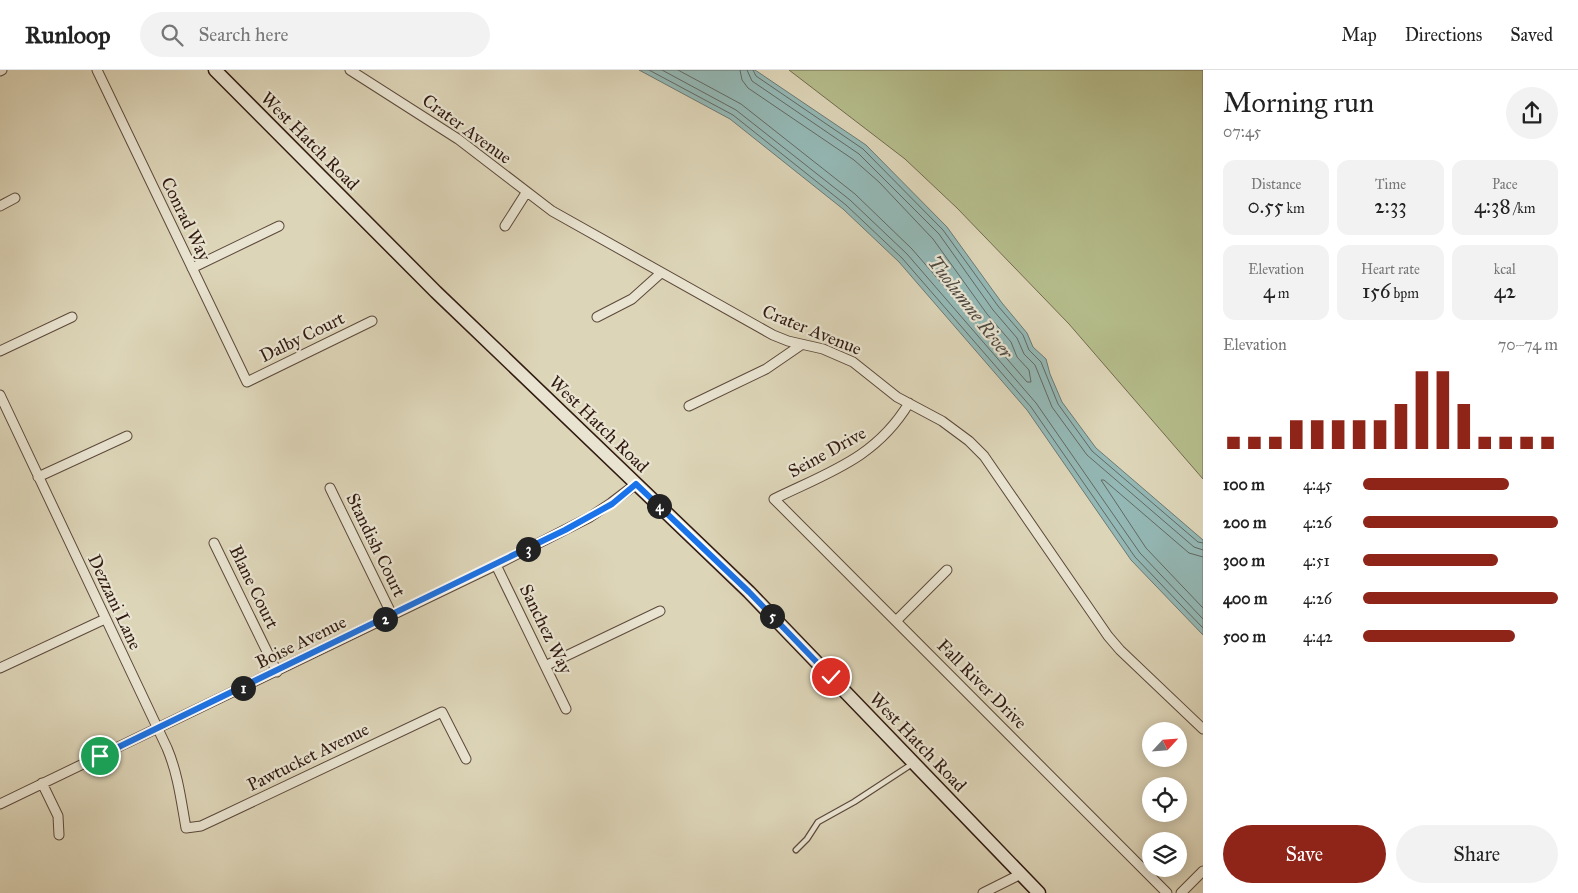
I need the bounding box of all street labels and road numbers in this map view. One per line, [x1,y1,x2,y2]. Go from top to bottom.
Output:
street label: West Hatch Road [256,87,364,195]
street label: Crater Avenue [418,89,516,169]
street label: Conrad Way [156,173,216,265]
street label: Crater Avenue [759,300,865,360]
street label: Dalby Court [256,307,349,367]
street label: West Hatch Road [545,371,653,477]
street label: Seine Drive [784,422,870,482]
street label: Standish Court [341,490,411,601]
street label: Blane Court [224,542,284,633]
street label: Dezzani Lane [83,551,147,653]
street label: Sanchez Way [515,581,577,678]
street label: Boise Avenue [252,611,350,673]
street label: Fall River Drive [932,634,1032,734]
street label: West Hatch Road [865,688,971,796]
street label: Pawtucket Avenue [243,718,373,796]

